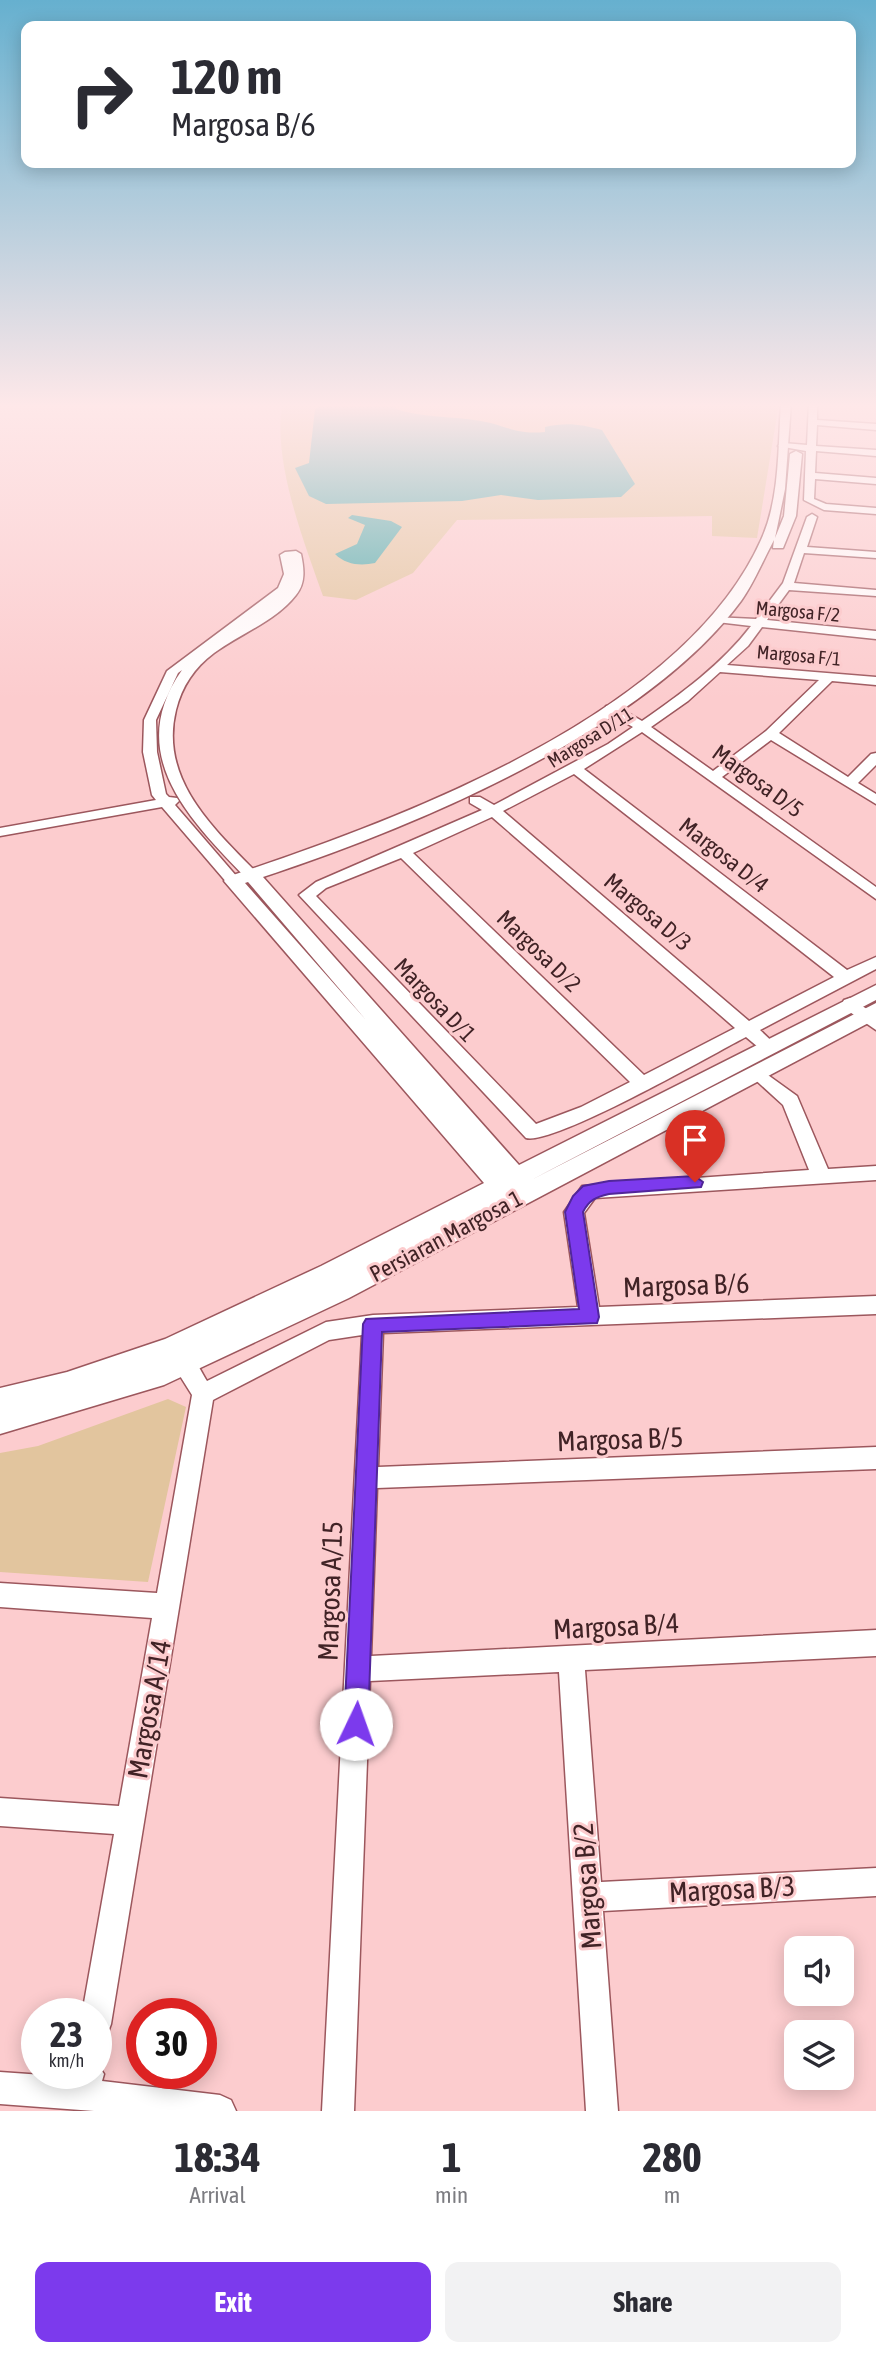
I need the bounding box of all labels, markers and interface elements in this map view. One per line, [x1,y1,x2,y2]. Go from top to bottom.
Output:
text: 120 m [171,48,282,104]
icon: right [56,49,147,140]
text: Margosa B/6 [171,106,316,143]
street label: Margosa F/2 [755,596,841,626]
street label: Margosa F/1 [756,640,842,670]
street label: Margosa D/11 [543,702,637,772]
street label: Margosa D/5 [708,739,808,823]
street label: Margosa D/4 [674,812,774,898]
street label: Margosa D/3 [599,868,697,956]
street label: Margosa D/2 [492,905,586,997]
street label: Margosa D/1 [389,953,481,1047]
pin [665,1110,725,1182]
icon: arrive [676,1121,714,1159]
street label: Persiaran Margosa 1 [365,1185,527,1287]
street label: Margosa B/6 [622,1267,750,1303]
street label: Margosa B/5 [556,1421,684,1457]
street label: Margosa A/15 [312,1520,348,1662]
street label: Margosa B/4 [552,1607,680,1645]
street label: Margosa A/14 [121,1637,177,1781]
position arrow [319,1687,393,1761]
street label: Margosa B/2 [567,1822,607,1950]
street label: Margosa B/3 [668,1870,796,1908]
map controls [784,1936,854,2090]
button: sound [784,1936,854,2006]
speed limit sign: 30 [126,1998,217,2089]
text: 23 [50,2014,83,2054]
button: layers [784,2020,854,2090]
text: km/h [49,2050,84,2071]
text: 18:34 [174,2133,261,2181]
text: 1 [442,2133,461,2181]
text: 280 [642,2133,702,2181]
text: Arrival [189,2182,246,2208]
text: min [435,2182,468,2208]
text: m [664,2182,680,2208]
button: Exit [35,2262,431,2342]
button: Share [445,2262,841,2342]

